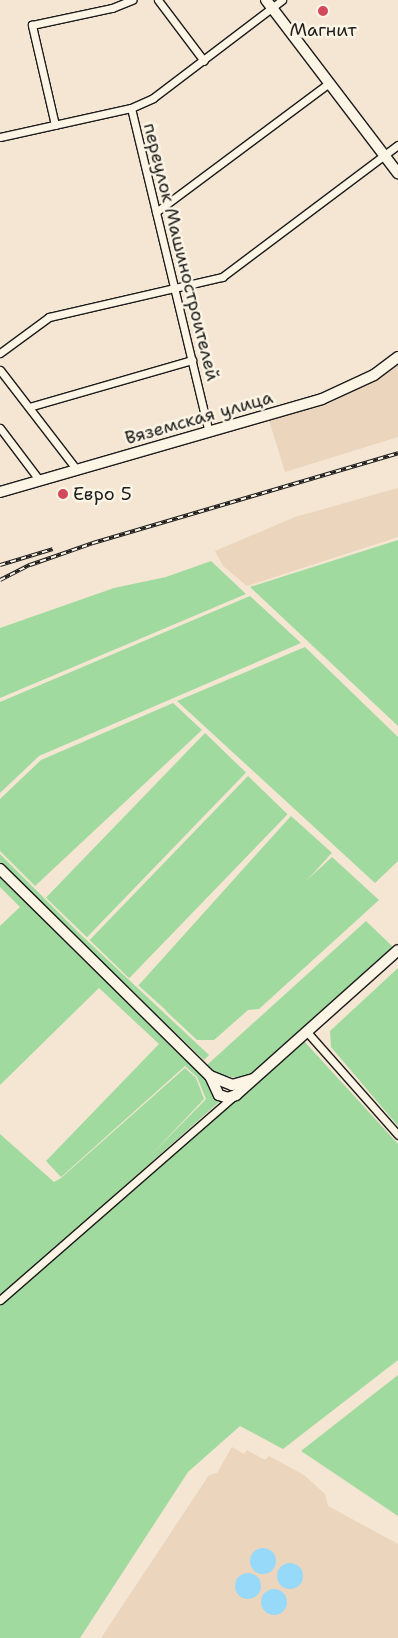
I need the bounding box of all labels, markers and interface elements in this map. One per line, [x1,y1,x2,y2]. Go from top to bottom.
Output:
marker: Магнит [317,5,329,17]
place label: Магнит [289,19,357,41]
street label: переулок Машиностроителей [138,121,224,383]
street label: Вяземская улица [123,387,275,449]
place label: Евро 5 [73,483,132,505]
marker: Евро 5 [57,488,69,500]

